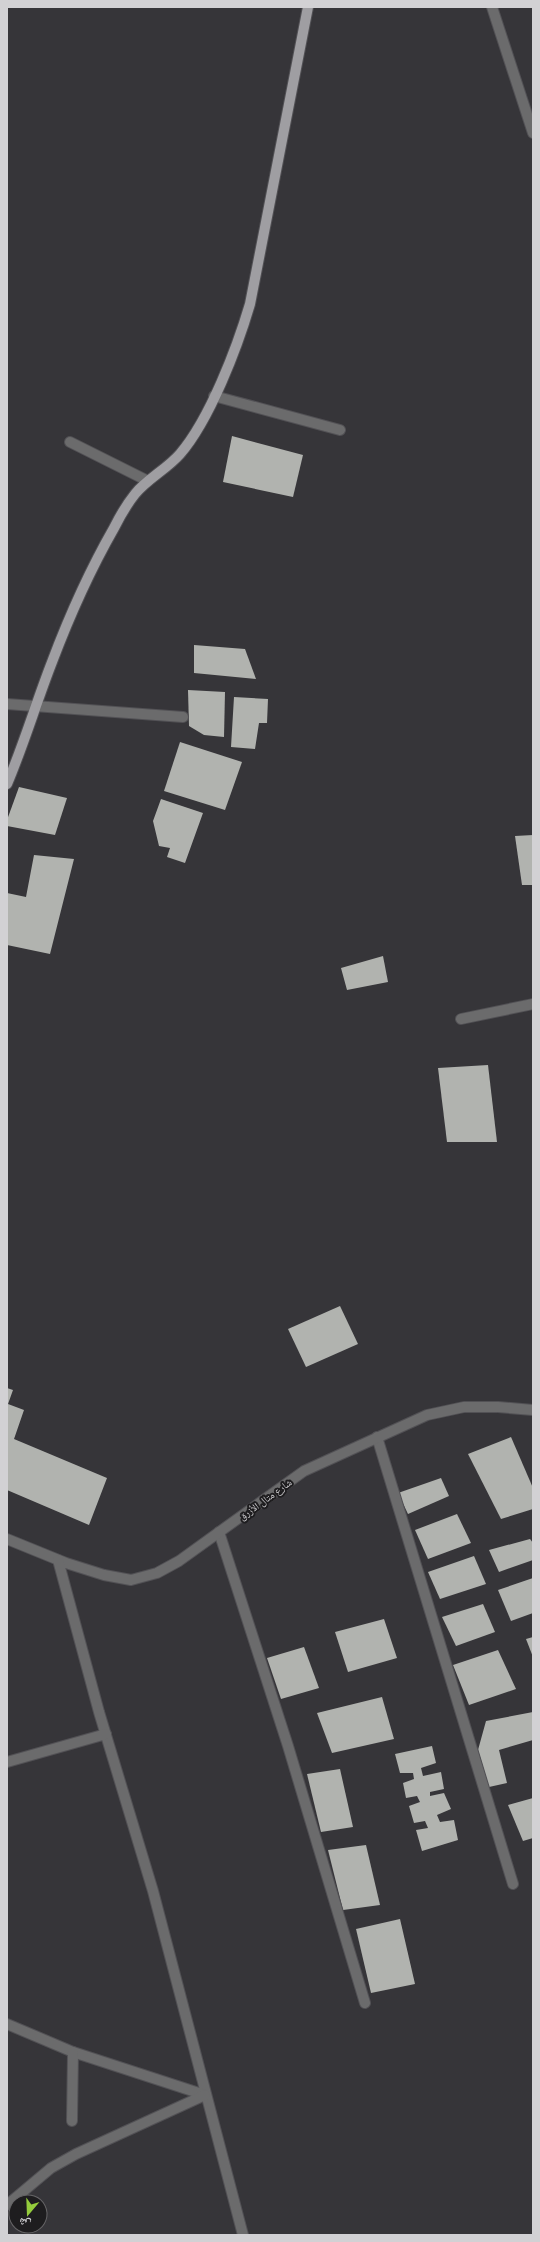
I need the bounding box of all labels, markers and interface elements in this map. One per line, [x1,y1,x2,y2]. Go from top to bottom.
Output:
street label: شارع متال الأزرق [236,1476,295,1523]
north arrow [8,2194,48,2234]
text: ش [17,2214,33,2232]

